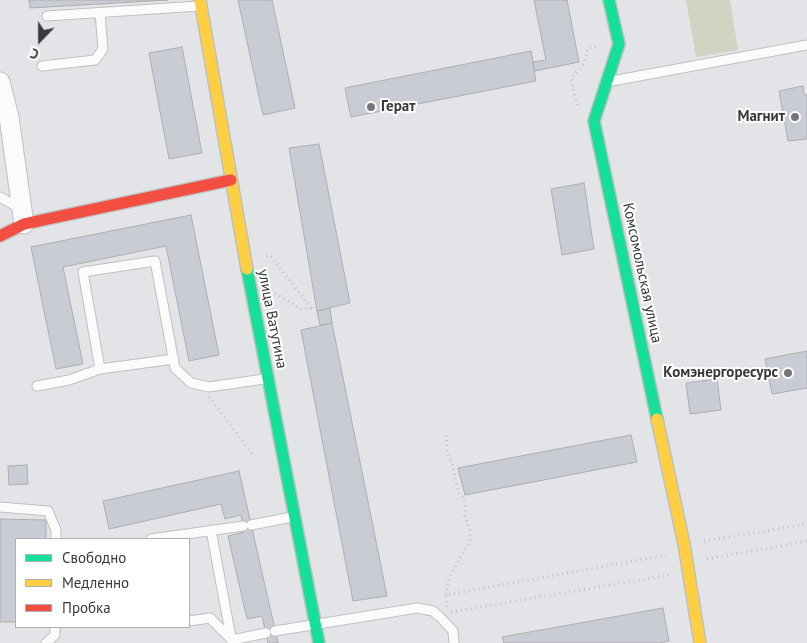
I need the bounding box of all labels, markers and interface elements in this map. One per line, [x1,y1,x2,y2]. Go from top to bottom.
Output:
north arrow [15,15,65,65]
text: С [27,44,41,64]
place label: Герат [381,98,416,116]
marker: Герат [365,101,377,113]
place label: Магнит [737,108,785,126]
marker: Магнит [789,111,801,123]
street label: Комсомольская улица [618,201,666,345]
street label: улица Ватутина [254,268,290,370]
place label: Комэнергоресурс [663,364,778,382]
marker: Комэнергоресурс [782,367,794,379]
legend [15,538,190,628]
text: Свободно [62,548,126,567]
text: Медленно [62,573,129,592]
text: Пробка [62,598,111,617]

